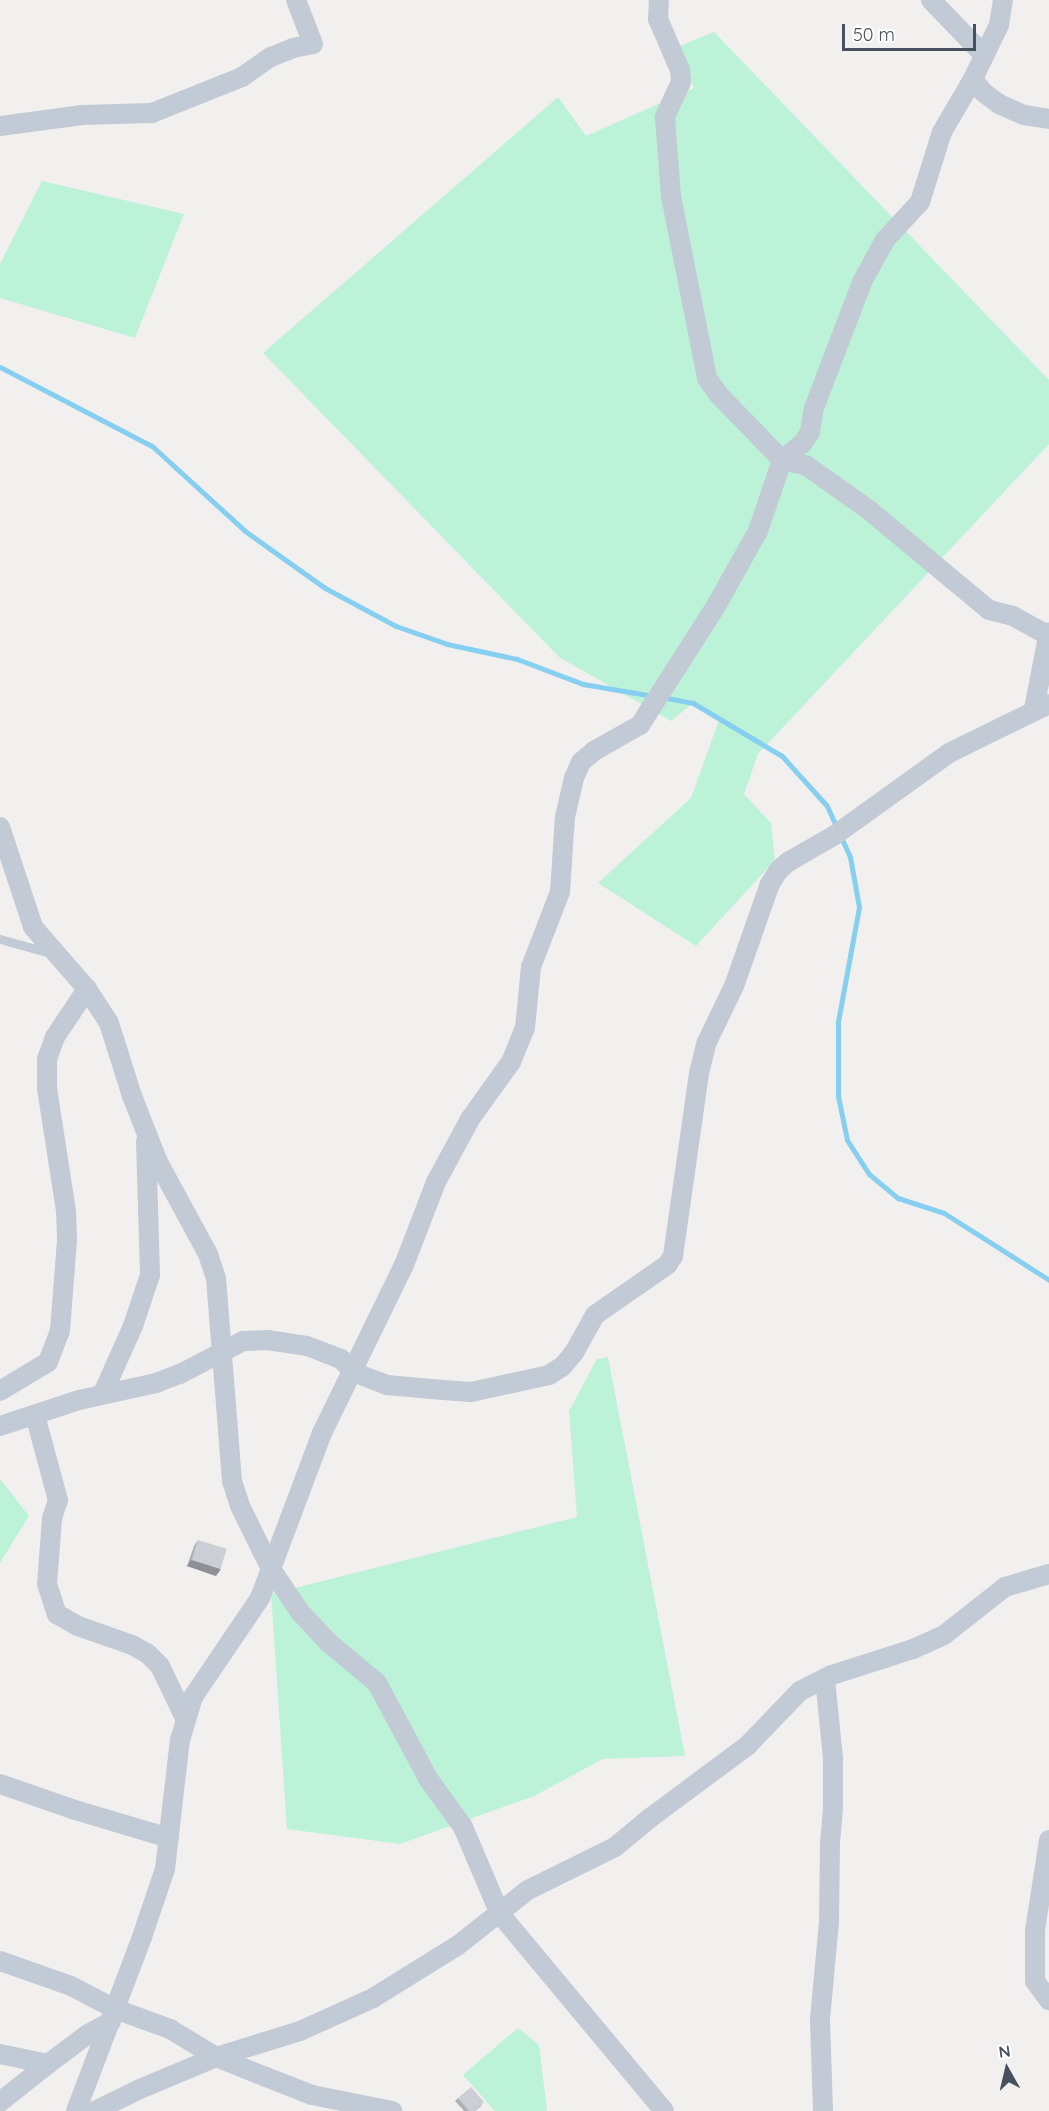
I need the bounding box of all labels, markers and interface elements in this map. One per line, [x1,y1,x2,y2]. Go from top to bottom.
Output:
scale bar [845,12,978,50]
text: 50 m [853,23,895,46]
north arrow [977,2039,1037,2099]
text: N [997,2040,1012,2062]

